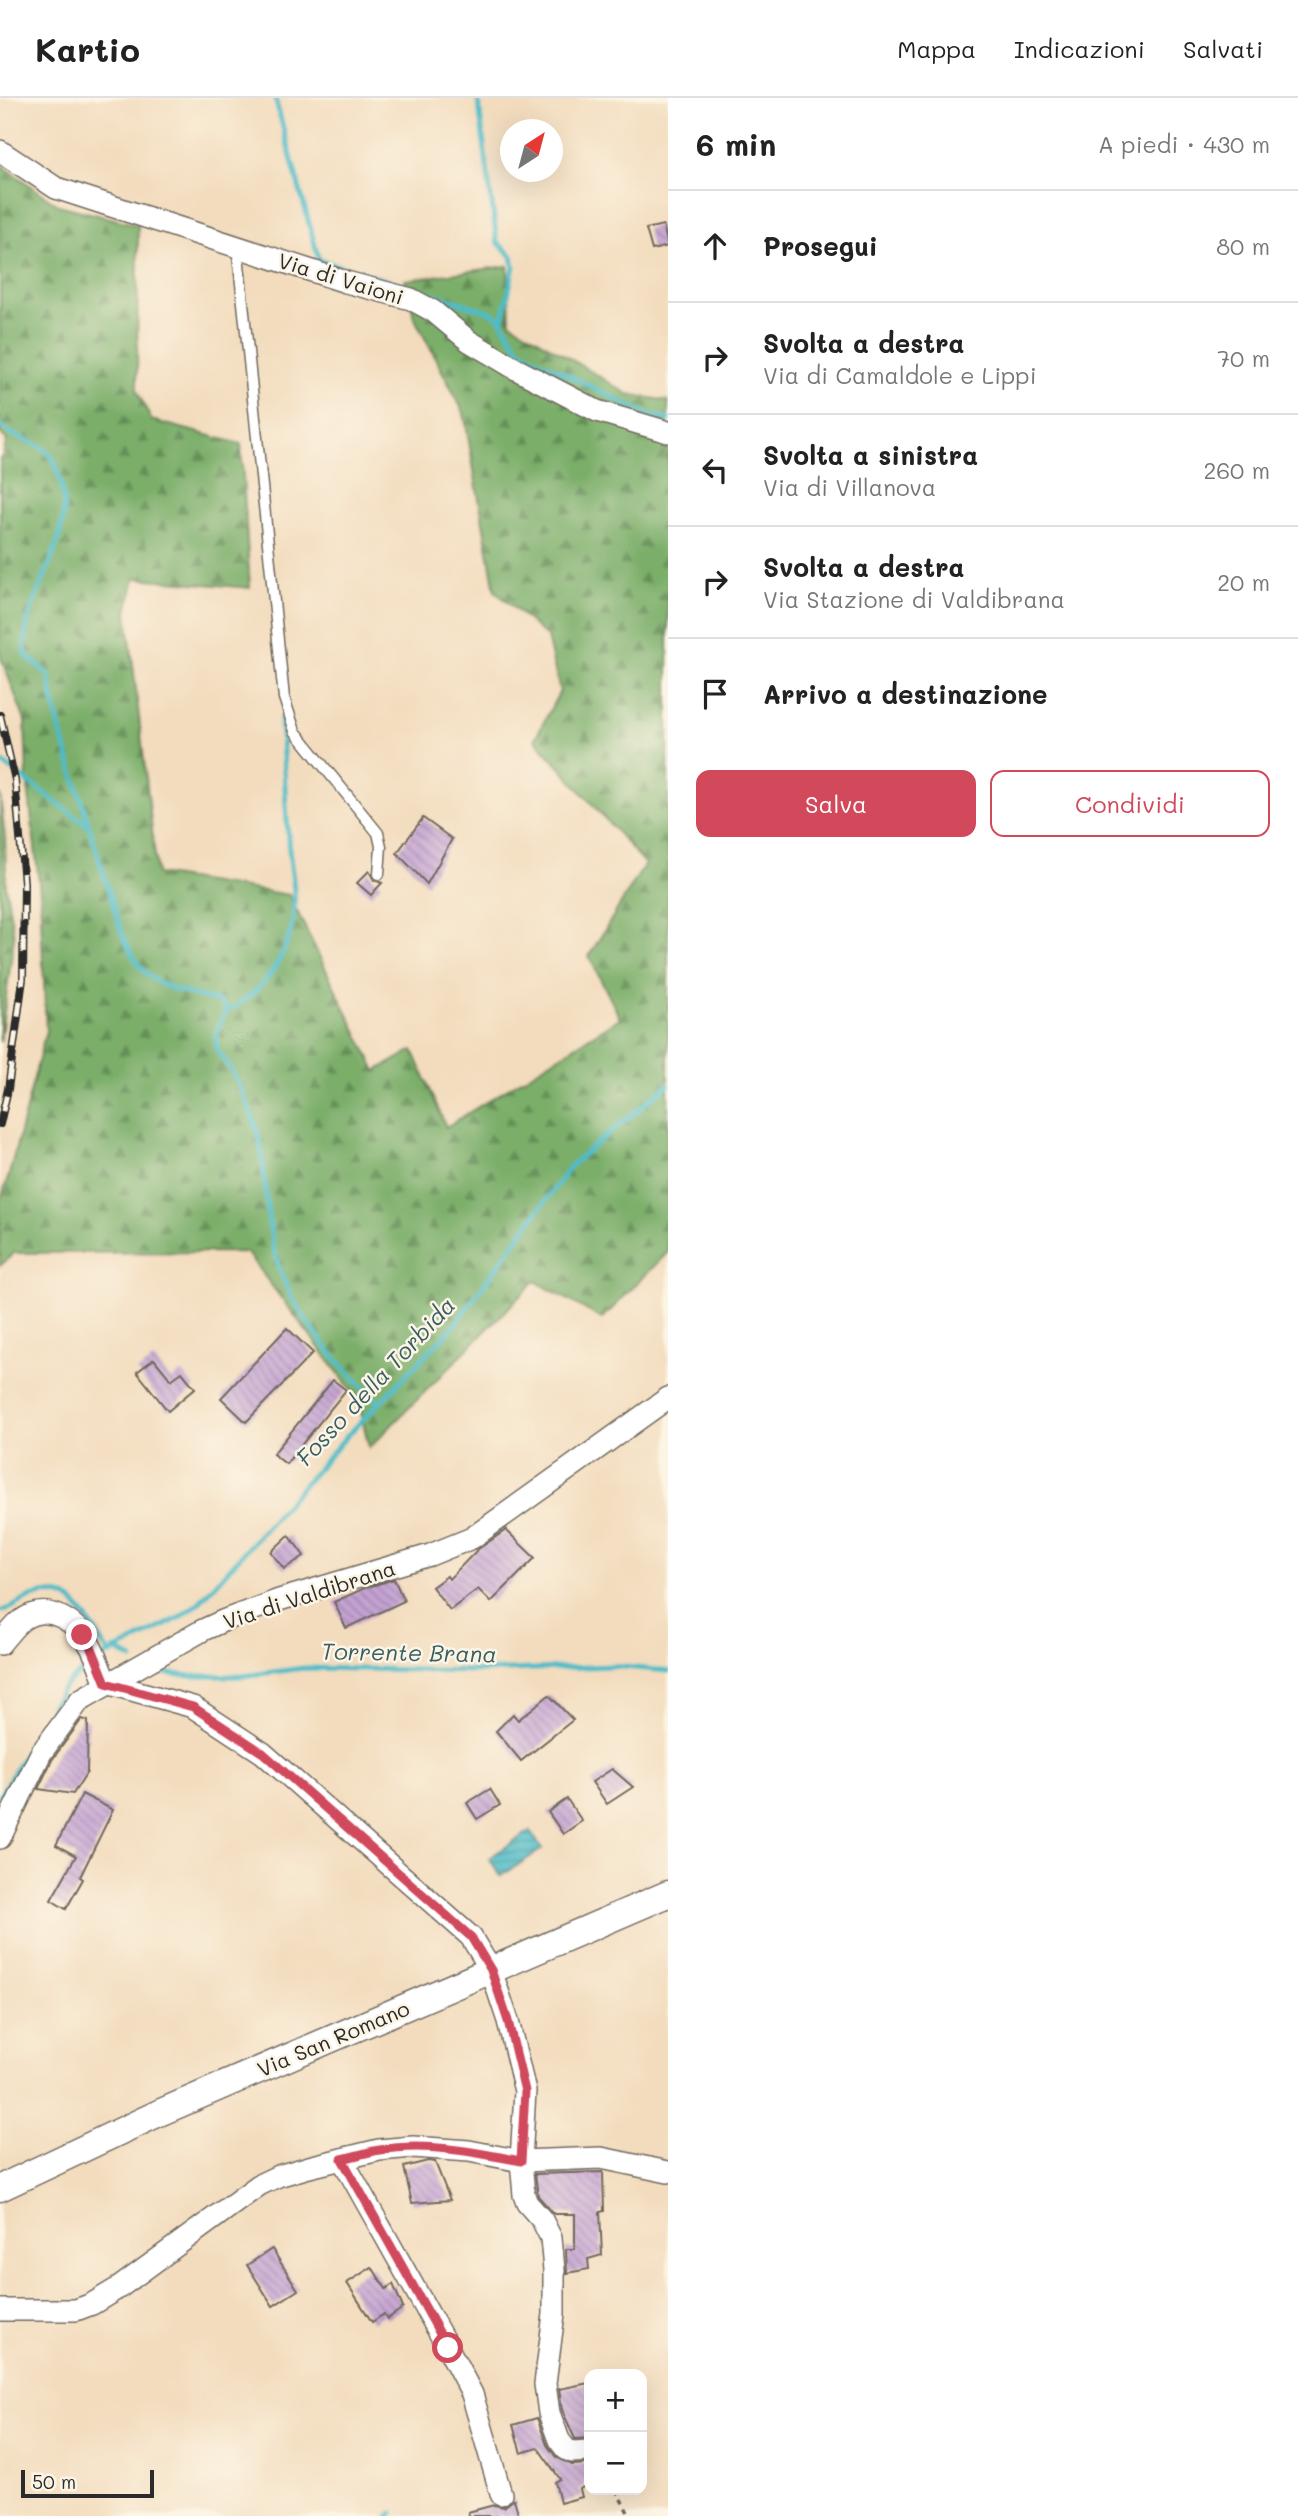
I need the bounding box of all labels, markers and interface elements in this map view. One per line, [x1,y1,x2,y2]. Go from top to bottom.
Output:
text: Kartio [35,27,140,70]
text: Mappa [897,33,976,64]
text: Indicazioni [1014,33,1145,64]
text: Salvati [1183,33,1263,64]
north arrow [500,119,563,182]
text: 6 min [696,124,776,164]
text: A piedi · 430 m [1098,129,1270,159]
icon: ahead [696,227,734,265]
text: Prosegui [763,229,878,263]
text: 80 m [1216,231,1270,261]
street label: Via di Vaioni [275,246,407,310]
text: Svolta a destra [763,326,964,360]
icon: right [696,339,734,377]
text: 70 m [1217,343,1270,373]
text: Via di Camaldole e Lippi [763,360,1036,390]
text: Svolta a sinistra [763,438,978,472]
icon: left [696,451,734,489]
text: 260 m [1203,455,1270,485]
text: Via di Villanova [763,472,936,502]
text: Svolta a destra [763,550,964,584]
icon: right [696,563,734,601]
text: 20 m [1217,567,1270,597]
text: Via Stazione di Valdibrana [763,584,1065,614]
icon: arrive [696,675,734,713]
text: Arrivo a destinazione [763,677,1048,711]
button: Salva [696,770,976,837]
button: Condividi [990,770,1270,837]
water label: Fosso della Torbida [289,1290,461,1472]
street label: Via di Valdibrana [219,1553,399,1635]
route end [66,1619,97,1650]
water label: Torrente Brana [321,1635,497,1669]
street label: Via San Romano [253,1994,413,2082]
route start [432,2332,463,2363]
map controls [584,2369,647,2495]
button: + [584,2369,647,2432]
button: − [584,2432,647,2495]
scale bar [21,2467,154,2499]
text: 50 m [32,2469,76,2494]

